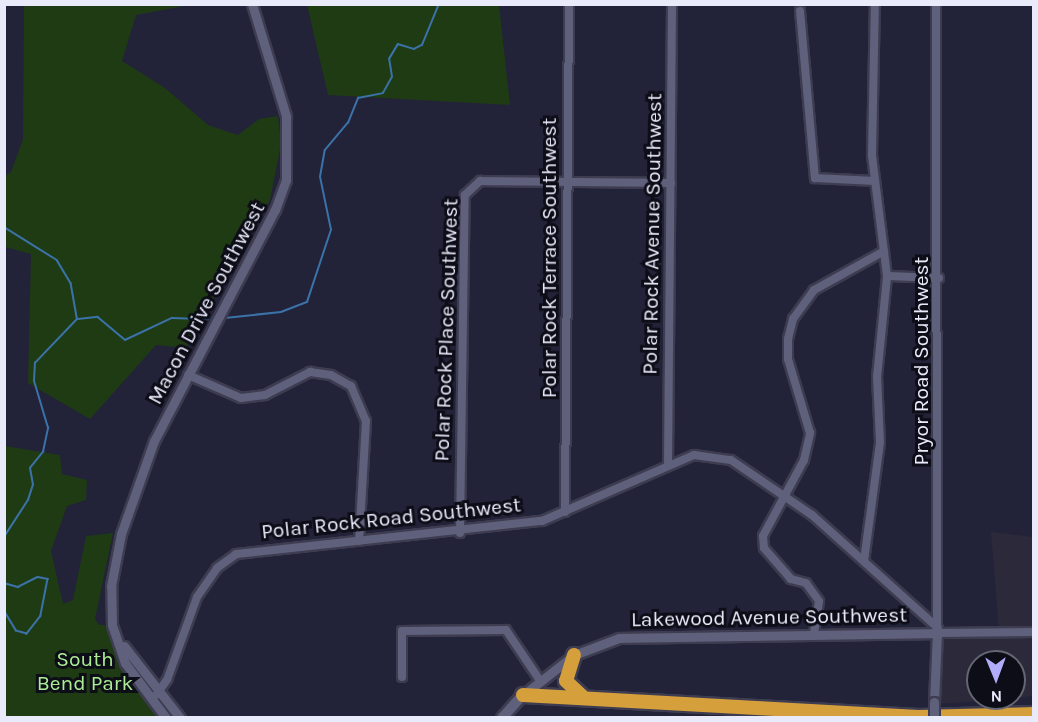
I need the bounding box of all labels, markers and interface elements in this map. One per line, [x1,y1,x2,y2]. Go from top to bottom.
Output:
street label: Polar Rock Avenue Southwest [637,93,667,375]
street label: Polar Rock Terrace Southwest [536,118,562,398]
street label: Macon Drive Southwest [142,197,270,409]
street label: Polar Rock Place Southwest [429,198,463,462]
street label: Pryor Road Southwest [908,257,934,465]
street label: Polar Rock Road Southwest [260,492,522,544]
street label: Lakewood Avenue Southwest [631,602,907,632]
park label: South Bend Park [37,646,133,696]
north arrow [966,650,1026,710]
text: N [990,687,1002,706]

